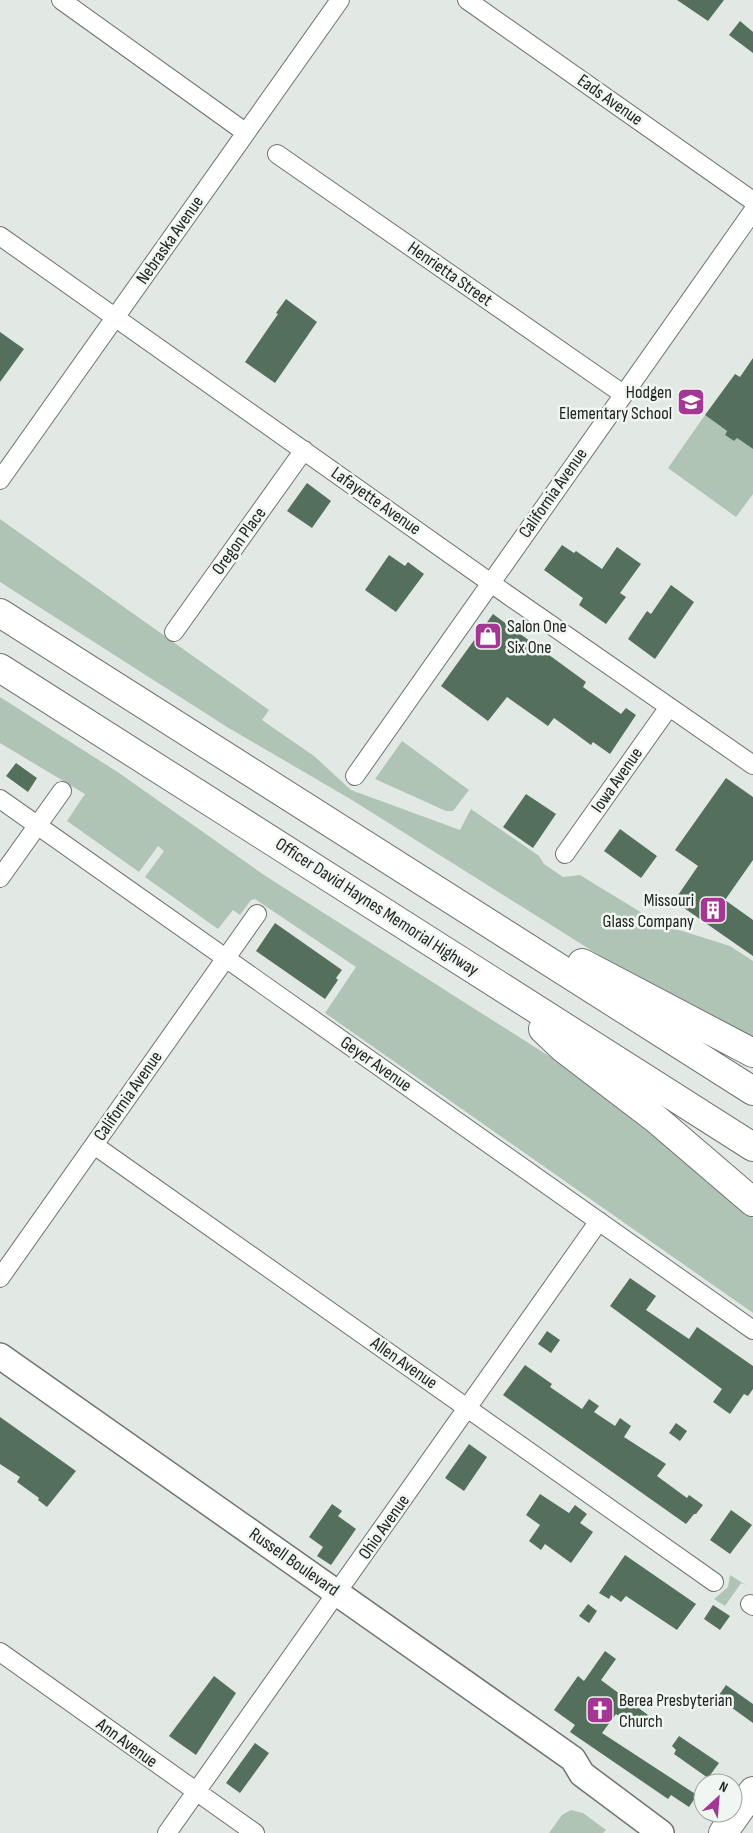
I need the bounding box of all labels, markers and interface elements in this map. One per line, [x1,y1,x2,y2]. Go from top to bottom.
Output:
street label: Eads Avenue [573,70,647,130]
street label: Nebraska Avenue [132,192,208,288]
street label: Henrietta Street [404,237,497,311]
place label: Hodgen Elementary School [559,382,672,424]
school or university icon: Hodgen Elementary School [676,387,706,417]
street label: California Avenue [514,444,592,542]
street label: Lafayette Avenue [327,462,425,540]
street label: Oregon Place [207,503,271,579]
place label: Salon One Six One [507,616,567,658]
shop icon: Salon One Six One [473,621,503,651]
street label: Iowa Avenue [587,743,647,817]
street label: Officer David Haynes Memorial Highway [272,833,483,981]
place label: Missouri Glass Company [603,890,694,932]
building icon: Missouri Glass Company [698,895,728,925]
street label: Geyer Avenue [336,1032,416,1096]
street label: California Avenue [89,1047,167,1145]
street label: Allen Avenue [366,1332,441,1394]
street label: Ohio Avenue [354,1491,414,1563]
street label: Russell Boulevard [245,1523,343,1601]
place label: Berea Presbyterian Church [619,1690,732,1732]
church icon: Berea Presbyterian Church [585,1695,615,1725]
street label: Ann Avenue [92,1713,162,1772]
north arrow [693,1773,743,1823]
text: N [716,1777,731,1796]

